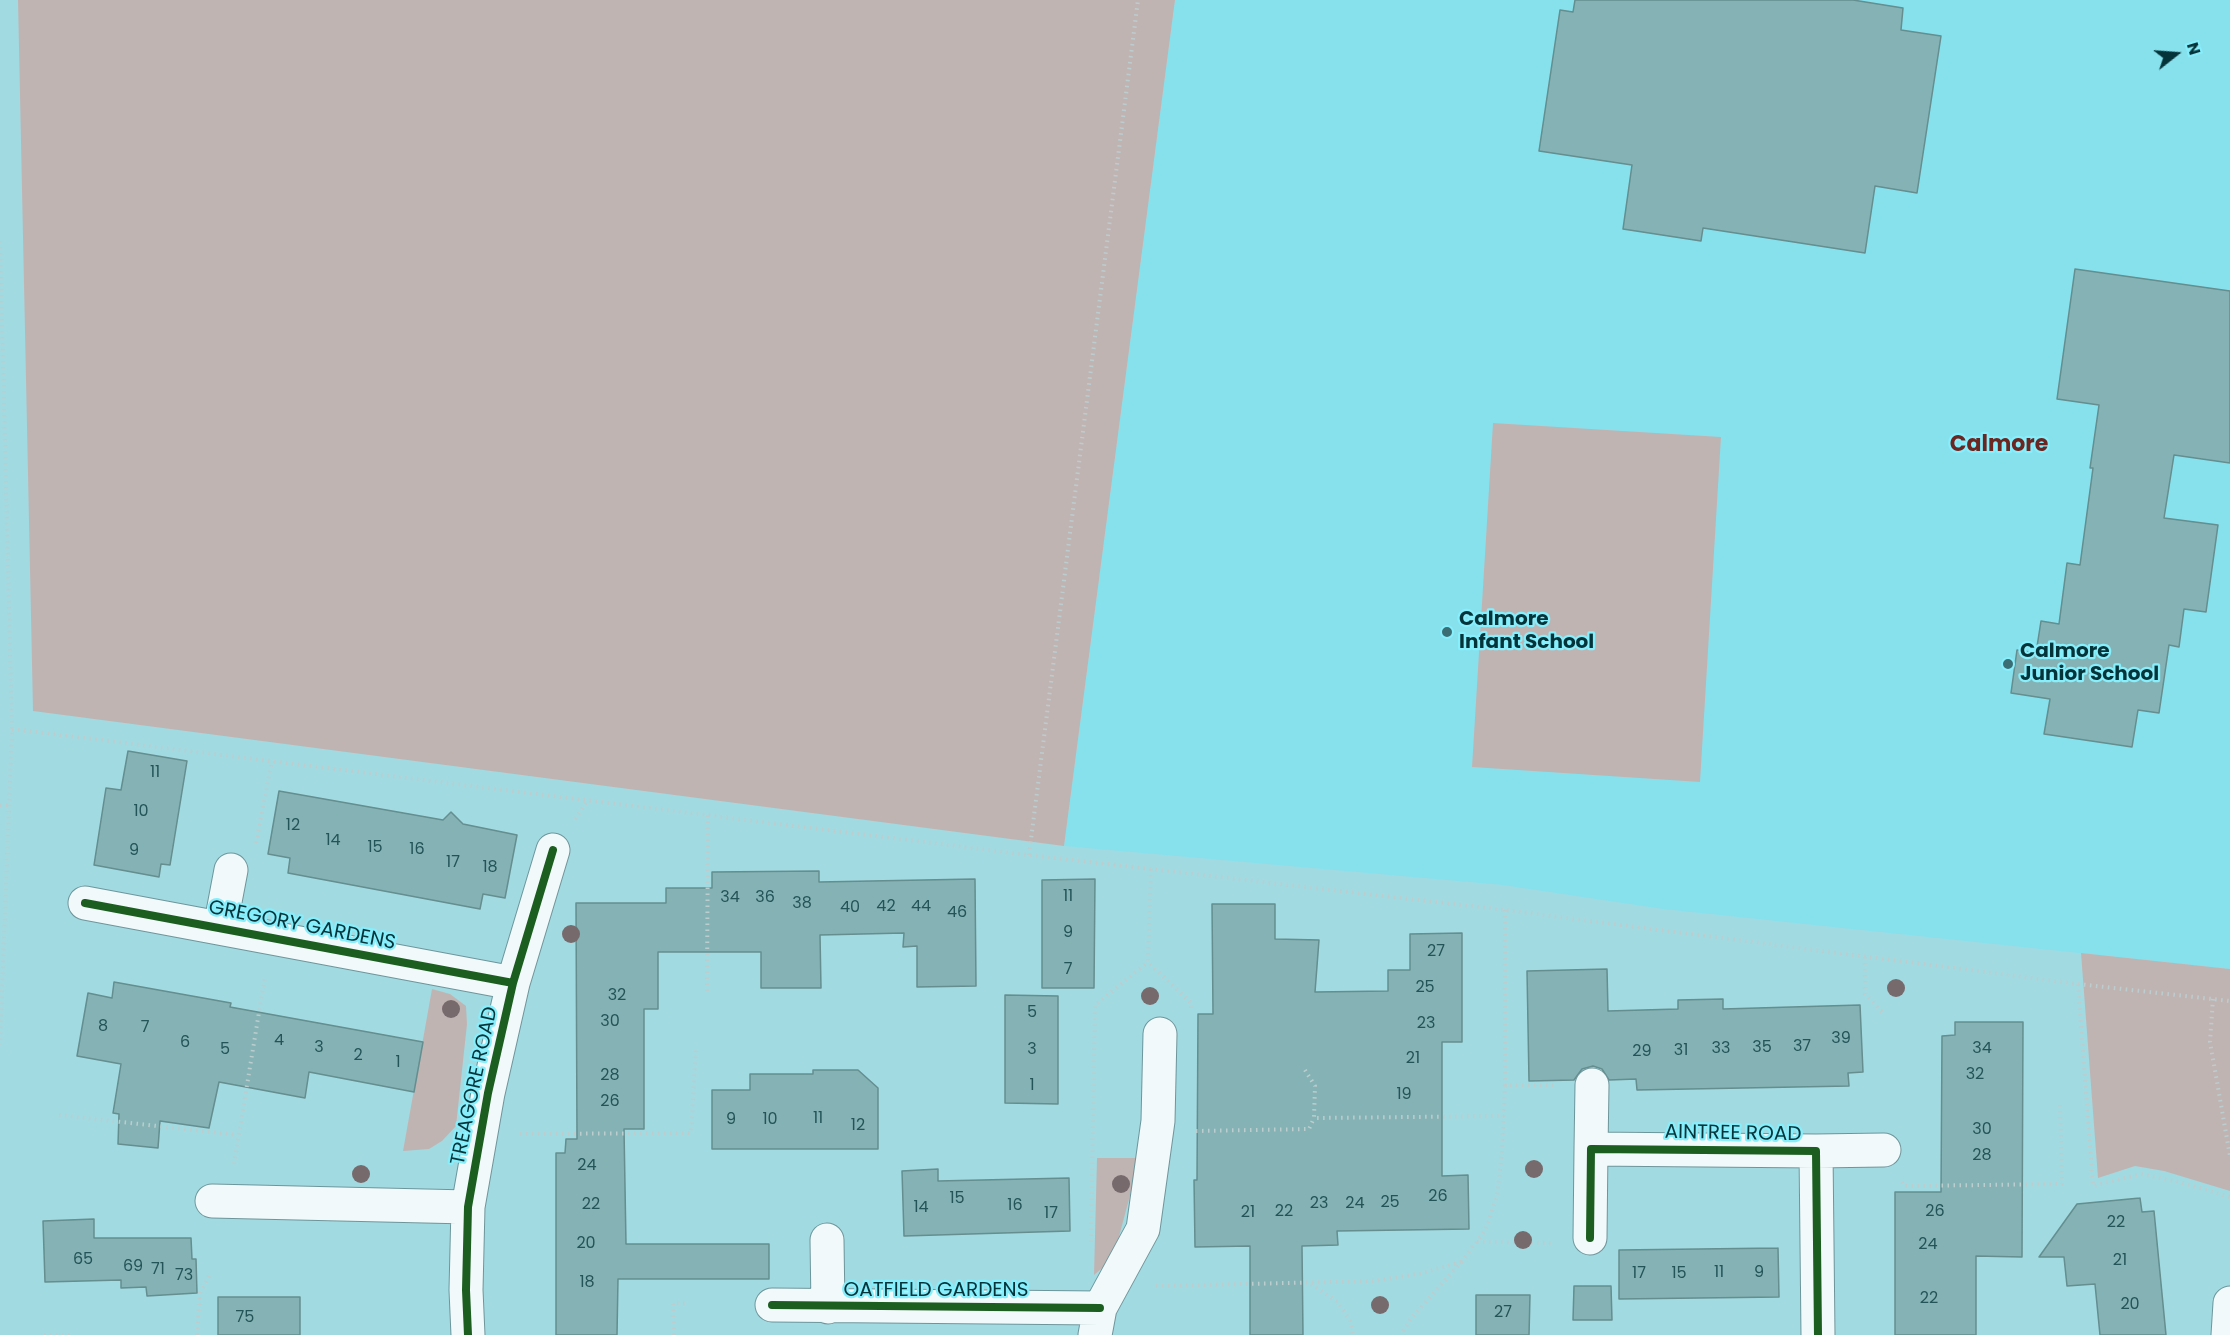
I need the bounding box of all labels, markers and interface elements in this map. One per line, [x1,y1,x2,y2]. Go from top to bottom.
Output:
north arrow [2146,24,2206,84]
text: N [2181,39,2206,58]
district label: Calmore [1950,432,2048,458]
place label: Calmore Infant School [1459,608,1594,655]
marker: Calmore Infant School [1440,625,1454,639]
place label: Calmore Junior School [2020,640,2159,687]
marker: Calmore Junior School [2001,657,2015,671]
house number: 11 [150,763,160,783]
house number: 10 [133,802,149,822]
house number: 12 [286,816,300,836]
house number: 14 [325,831,341,851]
house number: 15 [367,838,383,858]
house number: 16 [409,840,425,860]
house number: 9 [129,841,139,861]
house number: 17 [446,853,460,873]
house number: 18 [482,858,498,878]
house number: 11 [1063,887,1073,907]
house number: 34 [720,888,740,908]
house number: 36 [755,888,775,908]
house number: 38 [792,894,812,914]
street label: GREGORY GARDENS [207,896,397,956]
house number: 42 [876,897,896,917]
house number: 44 [911,897,931,917]
house number: 40 [840,898,860,918]
house number: 46 [947,903,967,923]
house number: 9 [1063,923,1073,943]
house number: 27 [1427,942,1445,962]
house number: 7 [1064,960,1072,980]
house number: 25 [1415,978,1435,998]
house number: 32 [608,986,626,1006]
house number: 5 [1027,1003,1037,1023]
street label: TREAGORE ROAD [446,1005,504,1167]
house number: 30 [600,1012,620,1032]
house number: 23 [1417,1014,1435,1034]
house number: 8 [98,1017,108,1037]
house number: 7 [141,1018,149,1038]
house number: 39 [1831,1029,1851,1049]
house number: 4 [274,1031,284,1051]
house number: 6 [180,1033,190,1053]
house number: 37 [1793,1037,1811,1057]
house number: 3 [314,1038,324,1058]
house number: 35 [1752,1038,1772,1058]
house number: 33 [1712,1039,1730,1059]
house number: 34 [1972,1039,1992,1059]
house number: 5 [220,1040,230,1060]
house number: 3 [1027,1040,1037,1060]
house number: 31 [1674,1041,1688,1061]
house number: 29 [1632,1042,1652,1062]
house number: 2 [353,1046,363,1066]
house number: 21 [1406,1049,1420,1069]
house number: 1 [395,1053,401,1073]
house number: 32 [1966,1065,1984,1085]
house number: 28 [600,1066,620,1086]
house number: 1 [1029,1076,1035,1096]
house number: 19 [1396,1085,1412,1105]
house number: 26 [600,1092,620,1112]
house number: 11 [813,1109,823,1129]
house number: 9 [726,1110,736,1130]
house number: 10 [762,1110,778,1130]
house number: 12 [851,1116,865,1136]
house number: 30 [1972,1120,1992,1140]
street label: AINTREE ROAD [1664,1121,1802,1147]
house number: 28 [1972,1146,1992,1166]
house number: 24 [577,1156,597,1176]
house number: 26 [1428,1187,1448,1207]
house number: 15 [949,1189,965,1209]
house number: 25 [1380,1193,1400,1213]
house number: 23 [1310,1194,1328,1214]
house number: 24 [1345,1194,1365,1214]
house number: 22 [582,1195,600,1215]
house number: 16 [1007,1196,1023,1216]
house number: 14 [913,1198,929,1218]
house number: 22 [1275,1202,1293,1222]
house number: 26 [1925,1202,1945,1222]
house number: 21 [1241,1203,1255,1223]
house number: 17 [1044,1204,1058,1224]
house number: 22 [2107,1213,2125,1233]
house number: 20 [576,1234,596,1254]
house number: 24 [1918,1235,1938,1255]
house number: 65 [73,1250,93,1270]
house number: 21 [2113,1251,2127,1271]
house number: 69 [123,1257,143,1277]
house number: 71 [151,1260,165,1280]
house number: 11 [1714,1263,1724,1283]
house number: 9 [1754,1263,1764,1283]
house number: 17 [1632,1264,1646,1284]
house number: 15 [1671,1264,1687,1284]
house number: 73 [175,1266,193,1286]
house number: 18 [579,1273,595,1293]
street label: OATFIELD GARDENS [844,1279,1028,1303]
house number: 22 [1920,1289,1938,1309]
house number: 20 [2120,1295,2140,1315]
house number: 27 [1494,1303,1512,1323]
house number: 75 [236,1308,254,1328]

